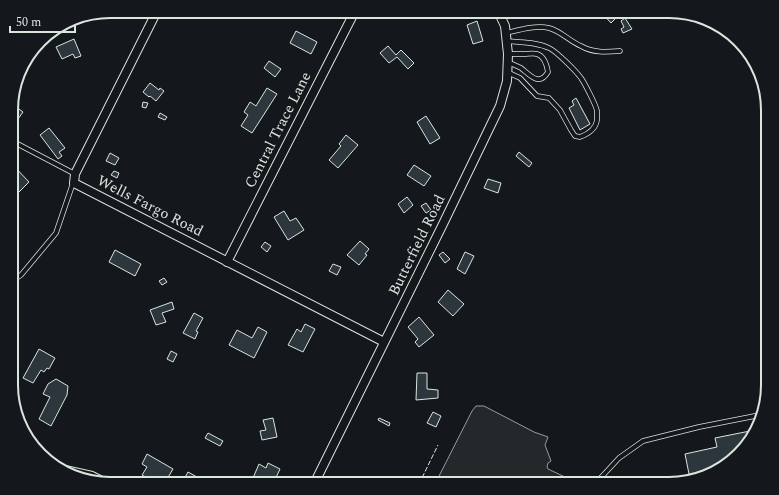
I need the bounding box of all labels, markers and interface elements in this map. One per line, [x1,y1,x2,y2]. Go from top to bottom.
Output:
scale bar [10,8,75,34]
text: 50 m [16,13,41,32]
street label: Central Trace Lane [239,68,317,192]
street label: Wells Fargo Road [93,169,207,243]
street label: Butterfield Road [383,191,451,299]

